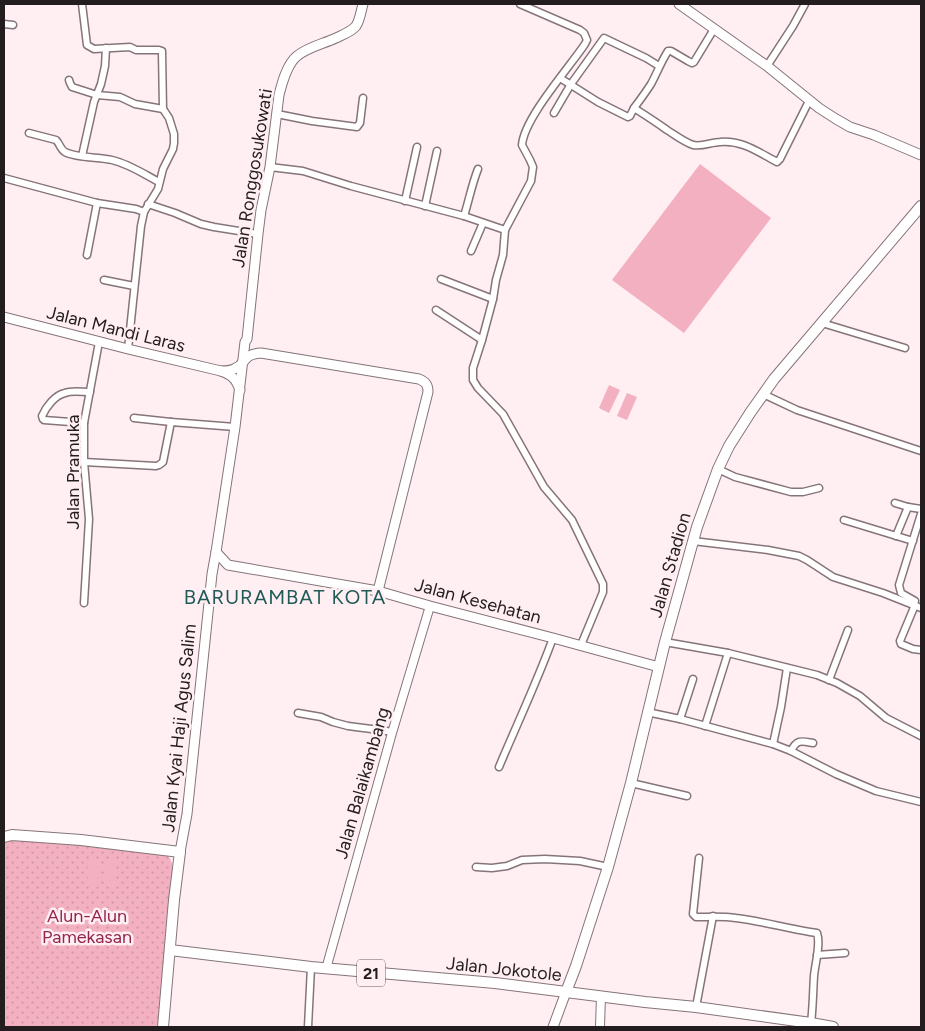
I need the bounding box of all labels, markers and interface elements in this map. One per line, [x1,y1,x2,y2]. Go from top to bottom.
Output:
street label: Jalan Ronggosukowati [227,87,277,269]
street label: Jalan Mandi Laras [44,301,188,357]
street label: Jalan Pramuka [62,415,84,529]
street label: Jalan Stadion [645,510,695,620]
street label: Jalan Kesehatan [412,574,544,628]
district label: BARURAMBAT KOTA [184,585,386,609]
street label: Jalan Kyai Haji Agus Salim [157,623,201,833]
street label: Jalan Balaikambang [330,705,394,861]
park label: Alun-Alun Pamekasan [42,905,132,948]
street label: Jalan Jokotole [445,952,563,986]
road number: 21 [357,960,385,986]

